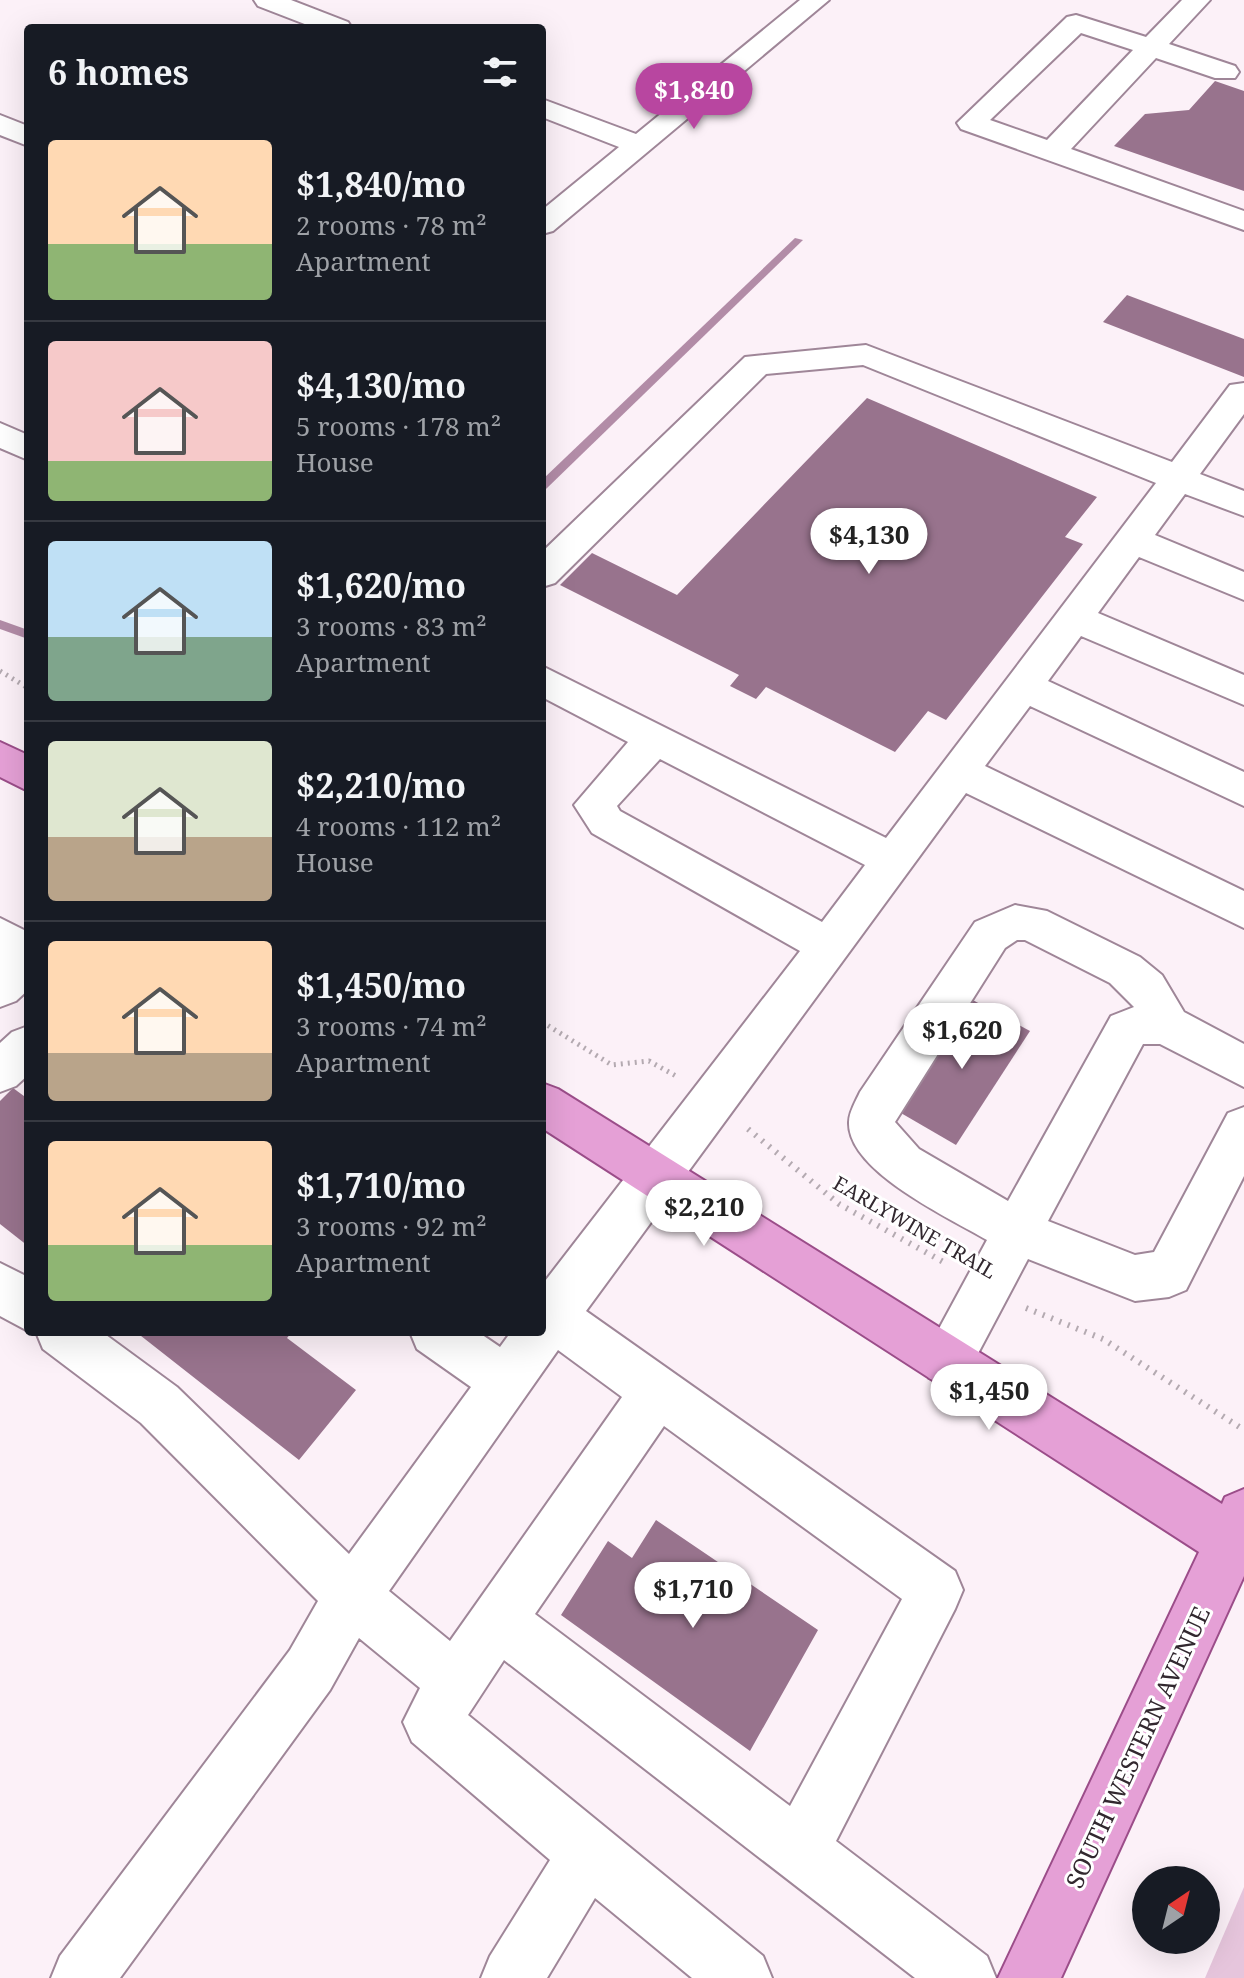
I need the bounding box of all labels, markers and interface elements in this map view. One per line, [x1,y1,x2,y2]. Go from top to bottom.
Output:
text: 6 homes [48,49,189,95]
icon: filters [478,50,522,94]
pin: $1,840 [629,63,759,131]
text: $1,840 [653,71,735,107]
text: $1,840/mo [296,161,466,207]
icon: home [112,172,208,268]
text: 2 rooms · 78 m² [296,207,487,243]
text: Apartment [296,243,431,279]
text: $4,130/mo [296,362,466,408]
icon: home [112,373,208,469]
text: 5 rooms · 178 m² [296,408,501,444]
text: House [296,444,374,480]
pin: $4,130 [804,508,934,576]
text: $4,130 [828,516,910,552]
text: $1,620/mo [296,562,466,608]
icon: home [112,573,208,669]
text: 3 rooms · 83 m² [296,608,487,644]
text: Apartment [296,644,431,680]
text: $2,210/mo [296,762,466,808]
icon: home [112,773,208,869]
text: 4 rooms · 112 m² [296,808,501,844]
text: House [296,844,374,880]
text: $1,450/mo [296,962,466,1008]
icon: home [112,973,208,1069]
pin: $1,620 [897,1003,1027,1071]
text: 3 rooms · 74 m² [296,1008,487,1044]
text: $1,620 [921,1011,1003,1047]
text: Apartment [296,1044,431,1080]
text: $1,710/mo [296,1162,466,1208]
street label: EARLYWINE TRAIL [829,1169,1001,1285]
icon: home [112,1173,208,1269]
pin: $2,210 [639,1180,769,1248]
text: $2,210 [663,1188,745,1224]
text: 3 rooms · 92 m² [296,1208,487,1244]
text: Apartment [296,1244,431,1280]
pin: $1,450 [924,1364,1054,1432]
text: $1,450 [948,1372,1030,1408]
pin: $1,710 [628,1562,758,1630]
text: $1,710 [652,1570,734,1606]
street label: SOUTH WESTERN AVENUE [1057,1601,1217,1893]
north arrow [1132,1866,1220,1954]
map controls [1132,1866,1220,1954]

